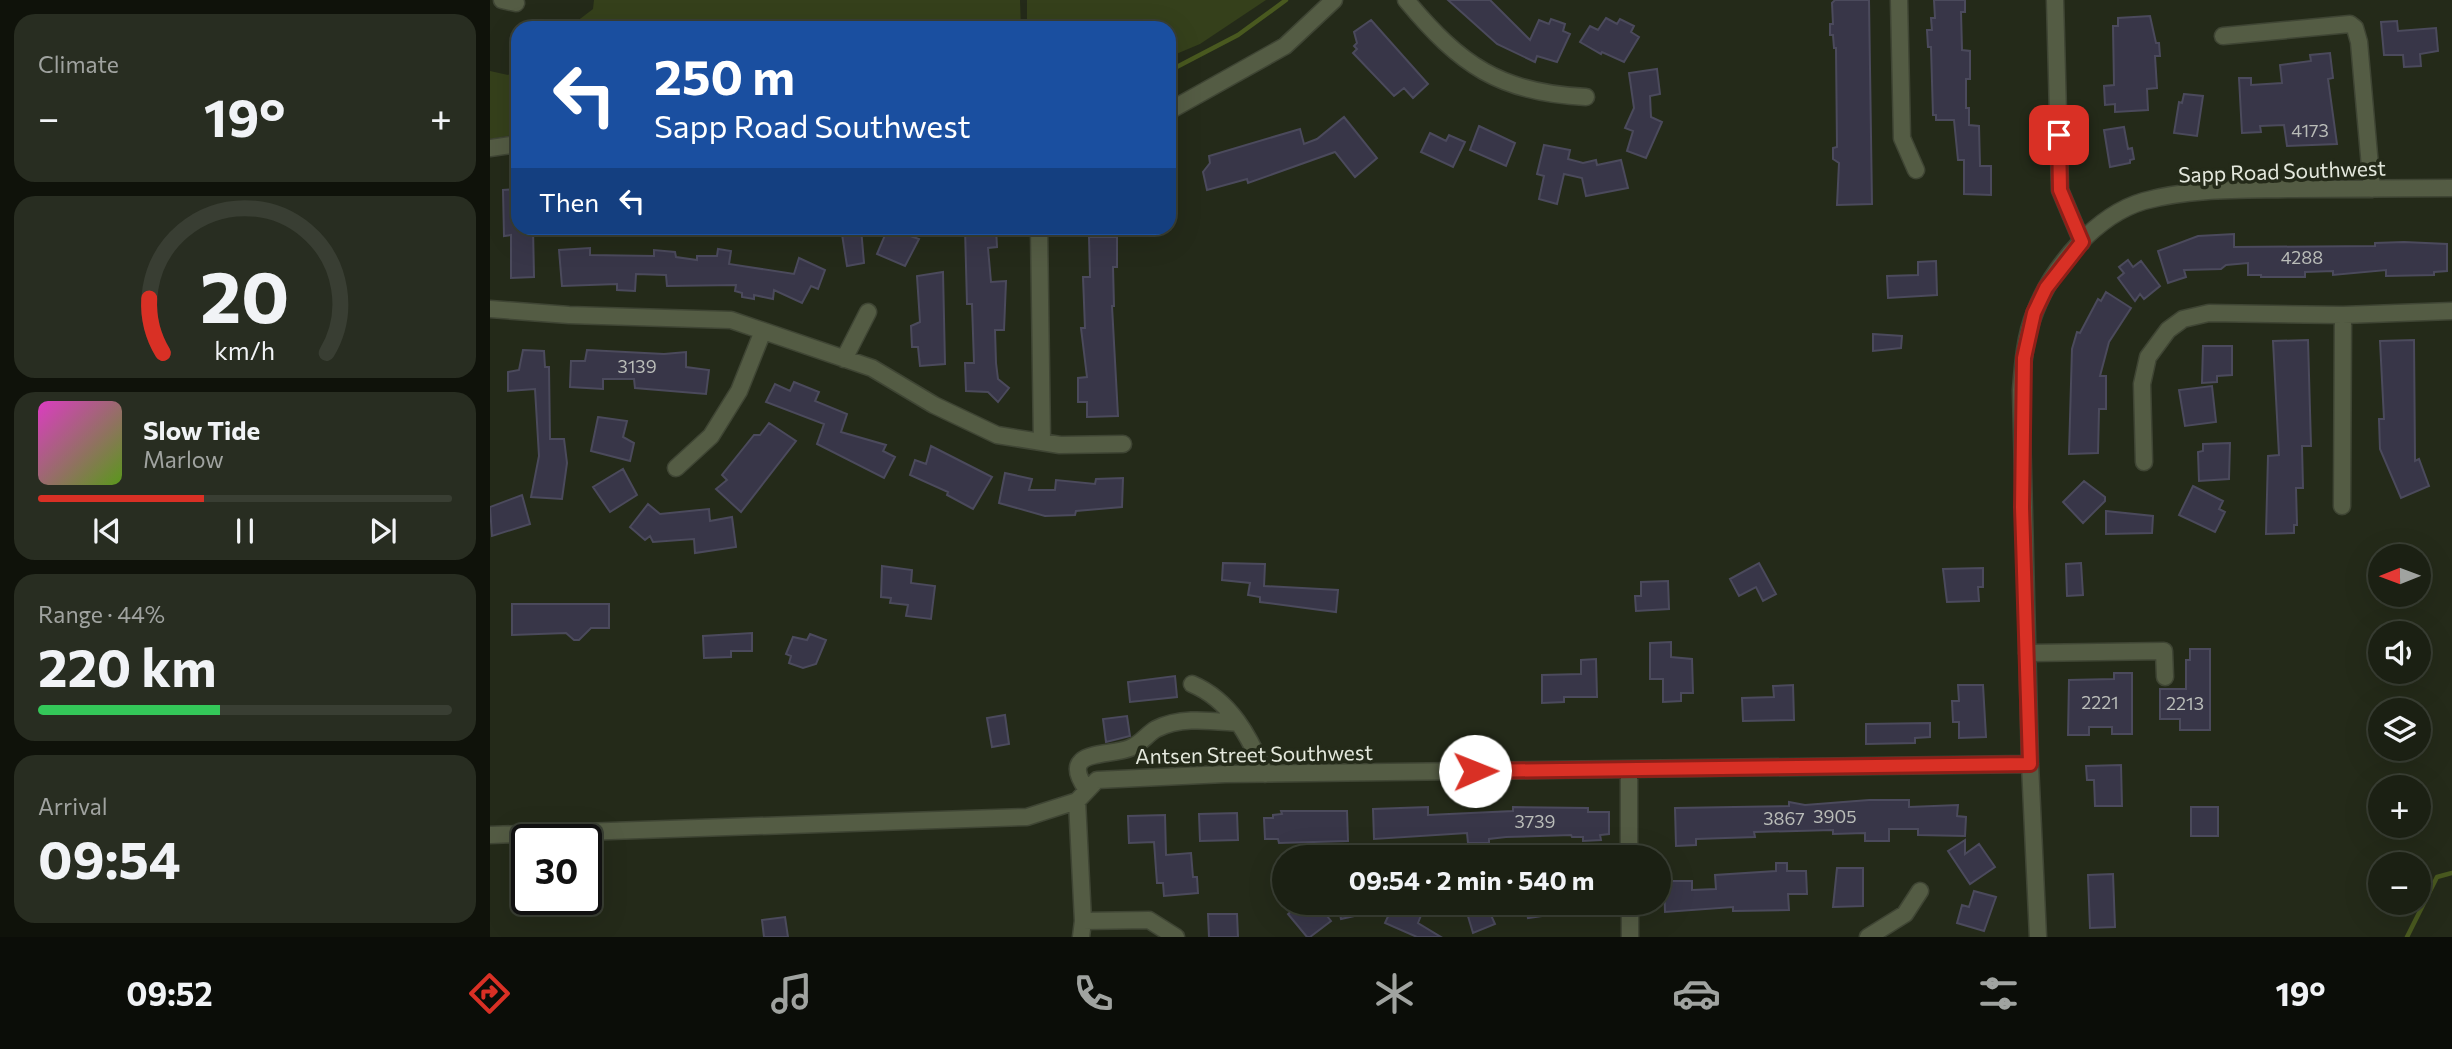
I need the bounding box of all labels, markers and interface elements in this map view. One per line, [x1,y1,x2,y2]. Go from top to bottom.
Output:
text: 250 m [654,45,795,105]
icon: left [539,49,630,140]
text: Climate [38,50,119,78]
text: 19° [204,84,285,148]
text: − [38,93,60,140]
text: + [430,93,452,140]
text: Sapp Road Southwest [654,105,971,145]
pin [2029,105,2089,165]
icon: arrive [2040,116,2078,154]
house number: 4173 [2291,119,2329,141]
street label: Sapp Road Southwest [2178,154,2386,187]
icon: left [613,182,651,220]
text: Then [539,186,599,217]
house number: 4288 [2281,246,2323,268]
text: 20 [200,249,290,338]
text: km/h [215,335,275,365]
house number: 3139 [617,355,657,377]
text: Slow Tide [143,414,260,445]
text: Marlow [143,445,224,473]
icon: previous [88,512,126,550]
icon: pause [226,512,264,550]
icon: next [364,512,402,550]
north arrow [2368,544,2431,607]
map controls [2368,544,2431,915]
text: Range · 44% [38,600,165,628]
button: sound [2368,621,2431,684]
text: 220 km [38,634,217,698]
house number: 2221 [2081,691,2119,713]
house number: 2213 [2166,692,2204,714]
button: layers [2368,698,2431,761]
position arrow [1438,734,1512,808]
street label: Antsen Street Southwest [1135,739,1373,768]
button: + [2368,775,2431,838]
text: Arrival [38,792,108,820]
house number: 3905 [1813,805,1857,827]
house number: 3867 [1763,807,1805,829]
house number: 3739 [1515,810,1555,832]
speed limit sign: 30 [511,824,602,915]
text: 09:54 [38,826,181,890]
button: − [2368,852,2431,915]
text: 09:54 · 2 min · 540 m [1349,864,1594,895]
icon: directions [465,969,514,1018]
icon: music [767,969,816,1018]
icon: phone [1069,969,1118,1018]
icon: climate [1370,969,1419,1018]
icon: car [1672,969,1721,1018]
icon: filters [1974,969,2023,1018]
text: 09:52 [126,973,213,1013]
text: 19° [2275,973,2326,1013]

